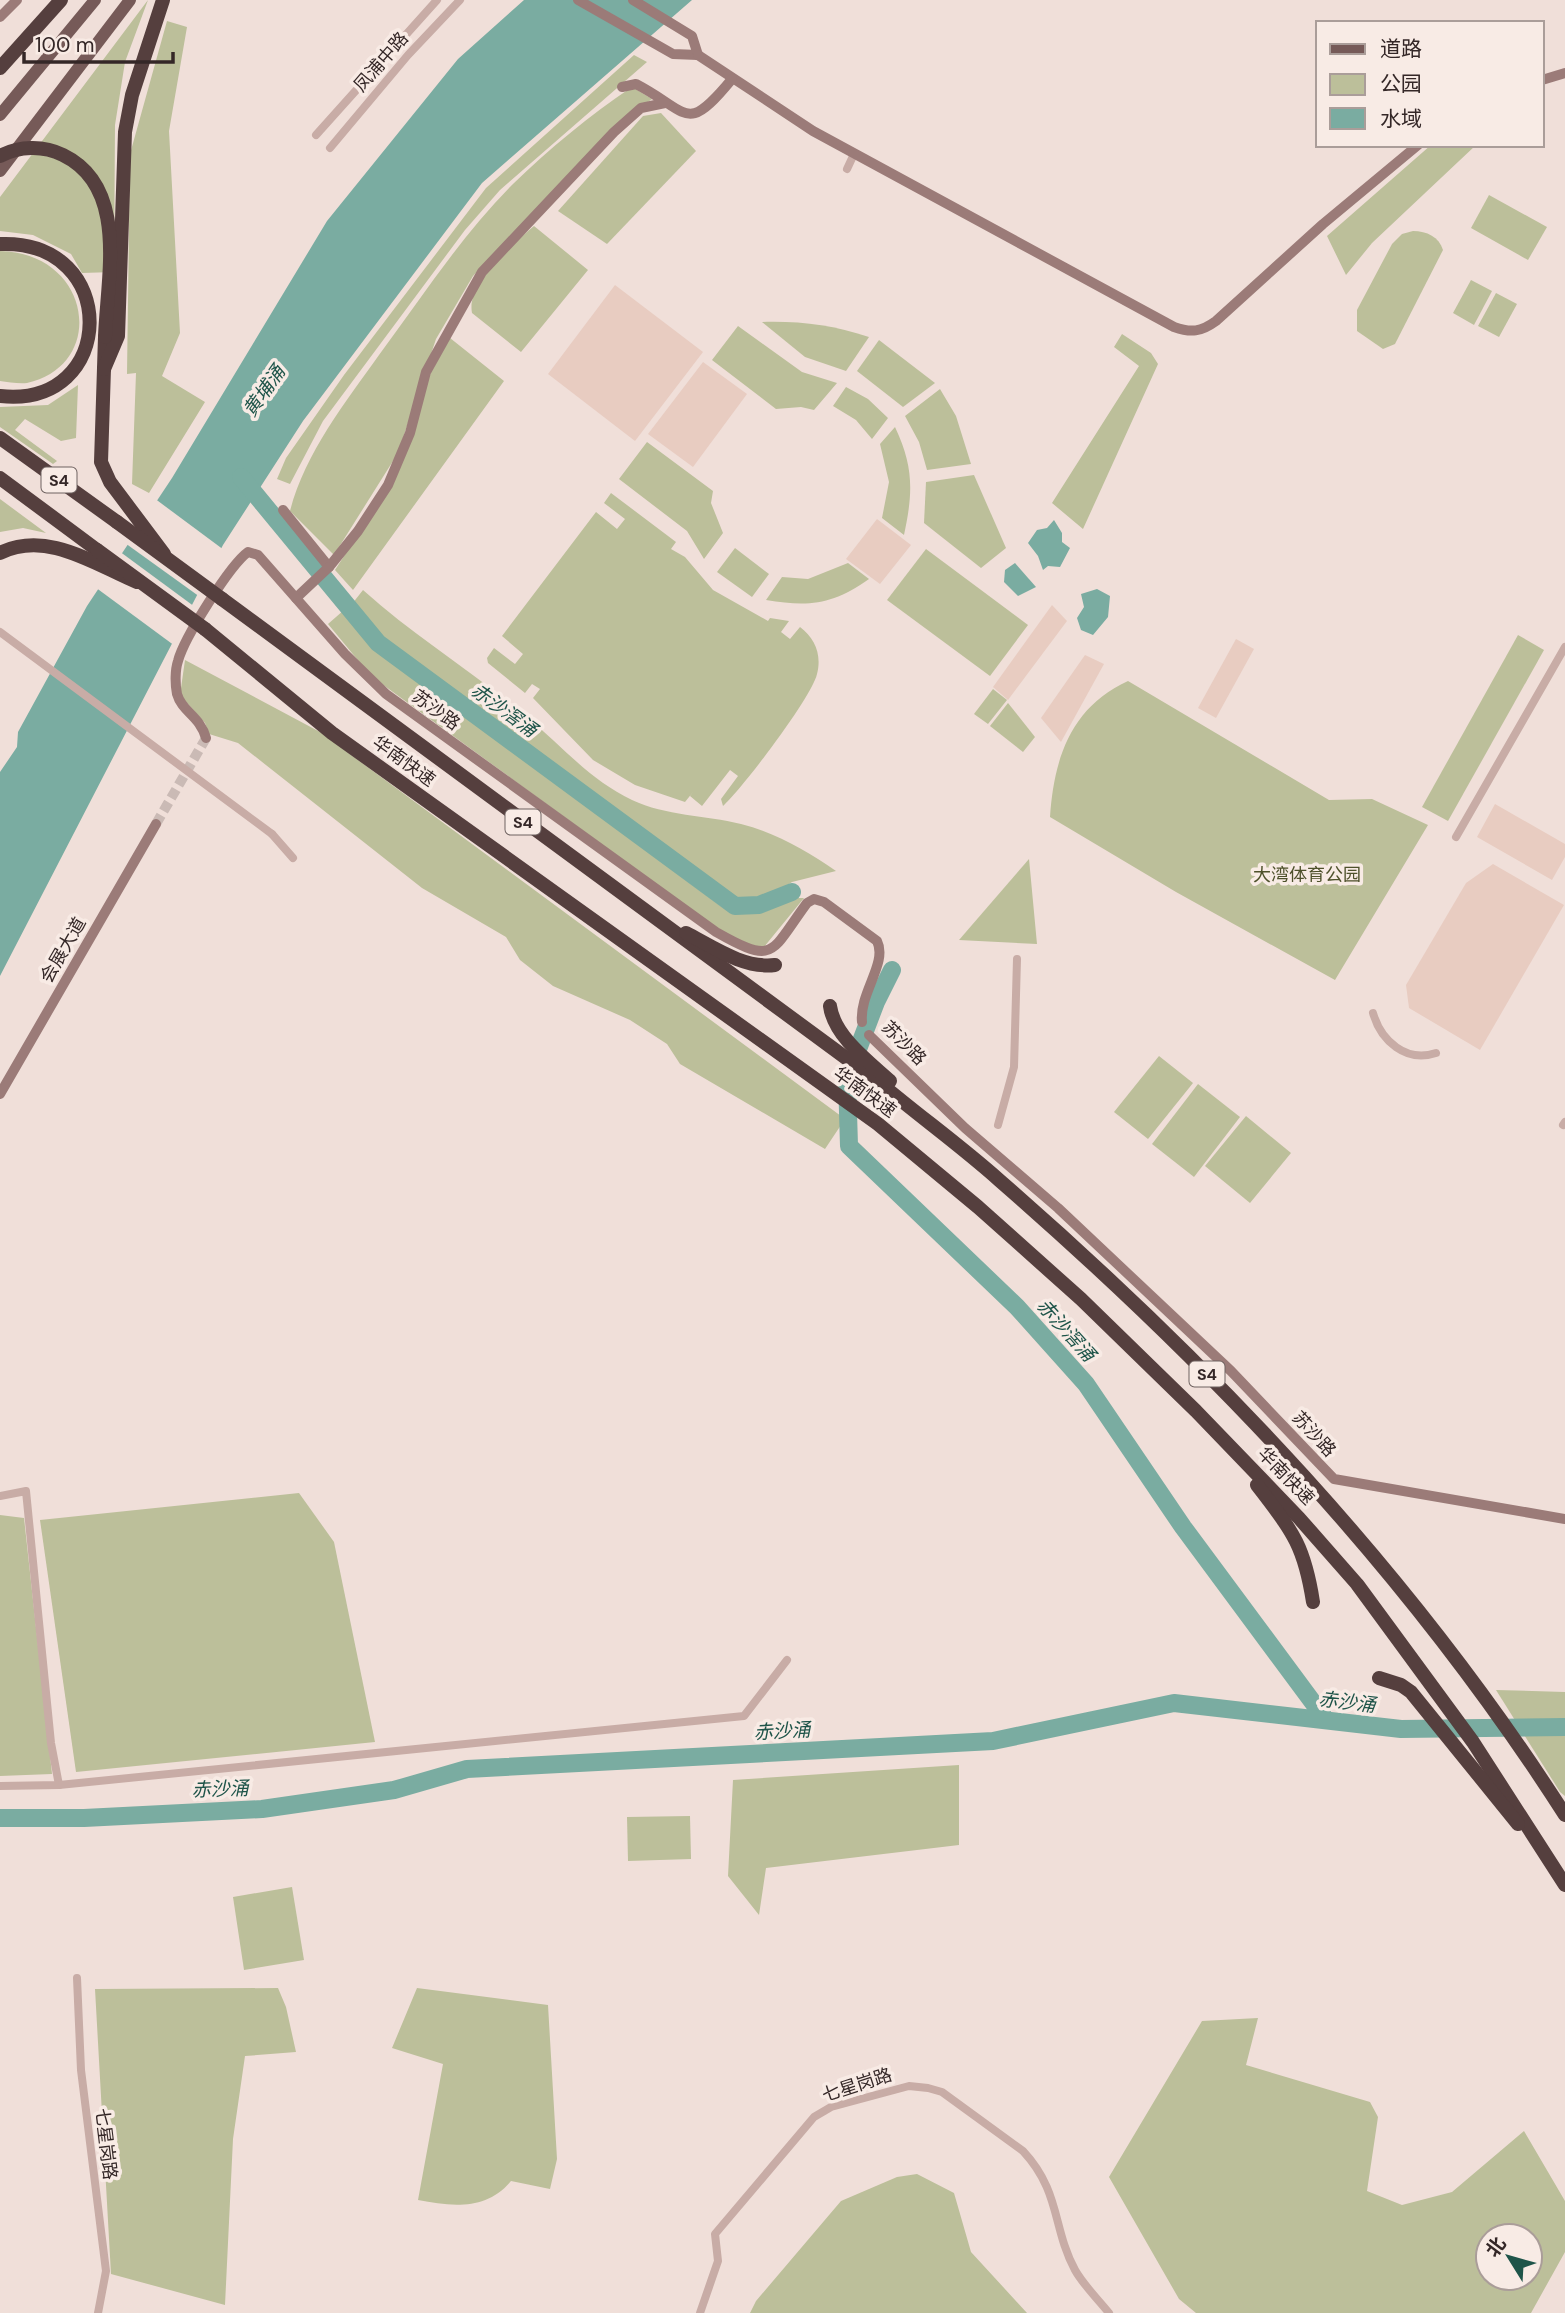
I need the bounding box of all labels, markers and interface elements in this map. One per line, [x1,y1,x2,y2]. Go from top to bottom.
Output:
scale bar [24,21,173,65]
legend [1316,21,1544,147]
street label: 凤浦中路 [348,27,414,97]
text: 100 m [35,31,95,59]
text: 道路 [1380,35,1422,63]
text: 公园 [1380,70,1422,98]
text: 水域 [1380,105,1422,133]
water label: 黄埔涌 [237,359,292,422]
road number: S4 [42,467,76,492]
water label: 赤沙滘涌 [466,678,544,744]
street label: 苏沙路 [407,684,465,736]
street label: 华南快速 [368,730,440,792]
road number: S4 [505,810,540,834]
park label: 大湾体育公园 [1253,863,1361,887]
street label: 会展大道 [35,913,91,987]
street label: 苏沙路 [876,1015,932,1071]
street label: 华南快速 [829,1061,901,1123]
water label: 赤沙滘涌 [1031,1293,1102,1368]
road number: S4 [1190,1362,1224,1386]
street label: 苏沙路 [1287,1406,1341,1462]
street label: 华南快速 [1252,1442,1320,1510]
water label: 赤沙涌 [1317,1686,1379,1718]
water label: 赤沙涌 [753,1717,813,1745]
water label: 赤沙涌 [191,1775,251,1802]
street label: 七星岗路 [819,2062,895,2108]
street label: 七星岗路 [90,2107,122,2181]
north arrow [1474,2222,1544,2292]
text: 北 [1480,2232,1512,2262]

